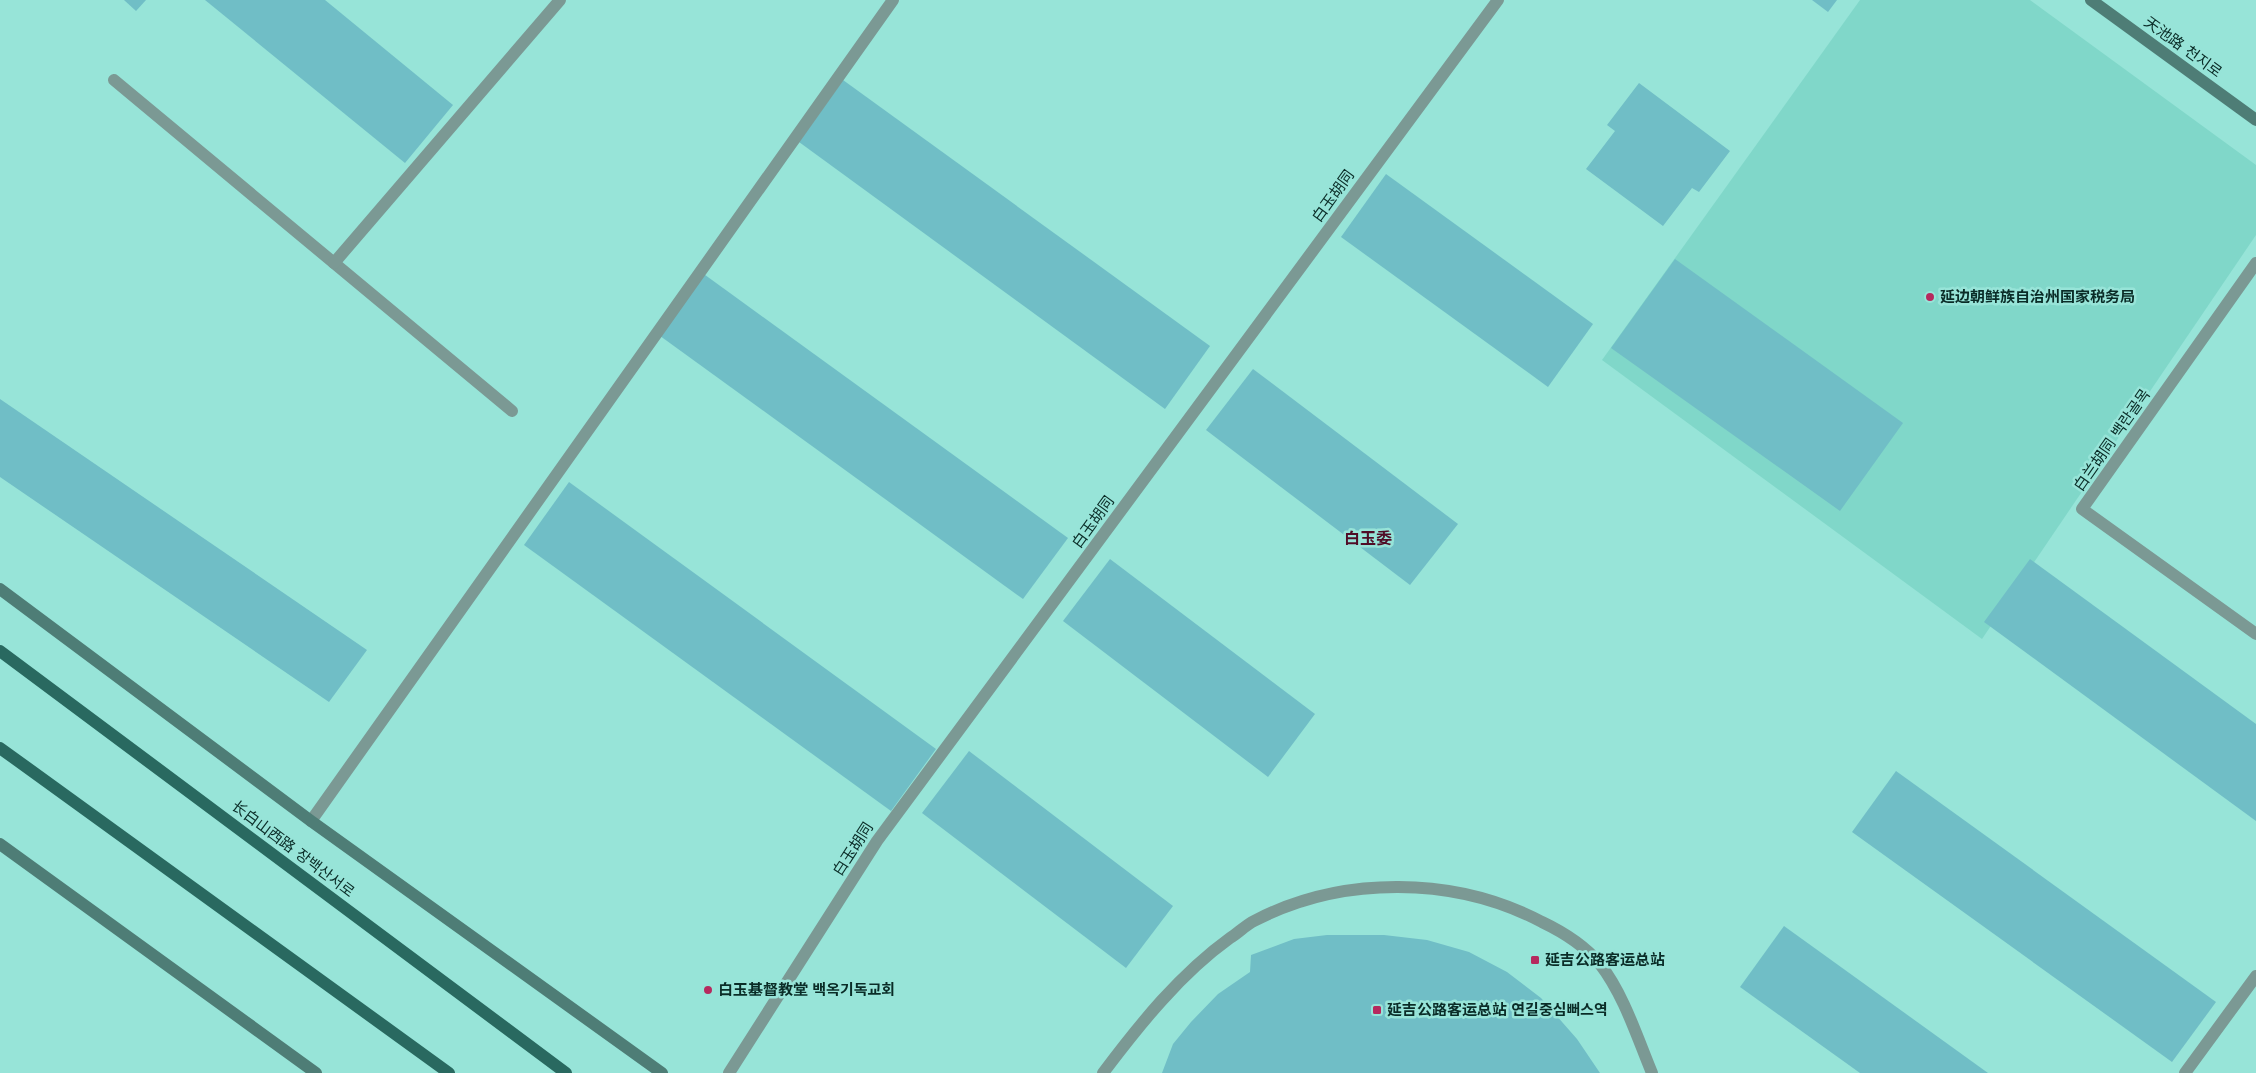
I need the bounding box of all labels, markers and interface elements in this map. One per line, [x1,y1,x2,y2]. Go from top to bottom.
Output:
street label: 天池路 천지로 [2141,13,2225,81]
street label: 白玉胡同 [1308,166,1358,226]
place label: 延边朝鲜族自治州国家税务局 [1940,288,2135,306]
marker: 延边朝鲜族自治州国家税务局 [1924,291,1936,303]
street label: 白兰胡同 백란골목 [2070,386,2154,494]
street label: 白玉胡同 [1068,492,1118,552]
district label: 白玉委 [1344,529,1392,548]
street label: 长白山西路 장백산서로 [228,797,358,901]
street label: 白玉胡同 [829,819,877,879]
place label: 延吉公路客运总站 [1545,951,1665,969]
marker: 延吉公路客运总站 [1529,954,1541,966]
place label: 白玉基督教堂 백옥기독교회 [718,981,895,999]
marker: 白玉基督教堂 백옥기독교회 [702,984,714,996]
place label: 延吉公路客运总站 연길중심뻐스역 [1387,1001,1608,1019]
marker: 延吉公路客运总站 연길중심뻐스역 [1371,1004,1383,1016]

